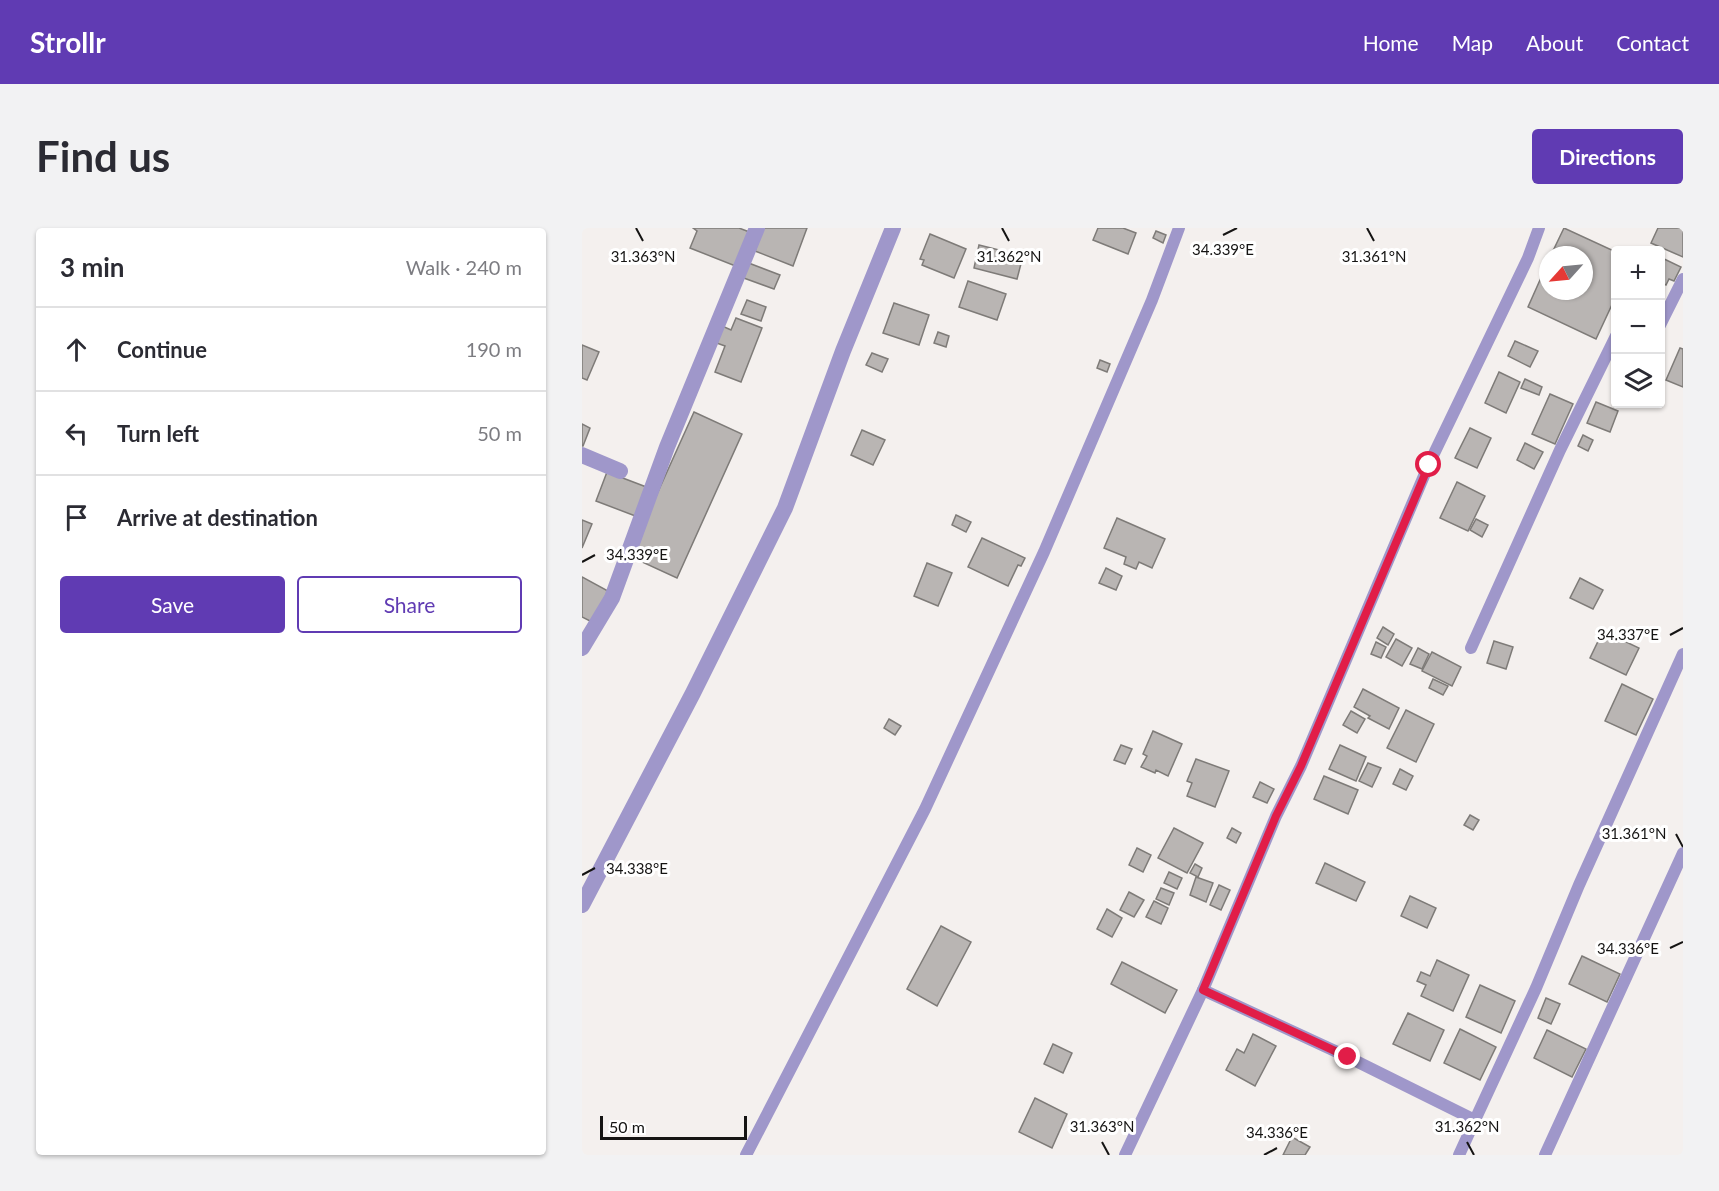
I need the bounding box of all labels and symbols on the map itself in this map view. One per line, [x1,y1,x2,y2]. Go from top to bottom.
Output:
text: 34.339°E [1192,240,1254,258]
north arrow [1539,246,1593,300]
text: 31.363°N [611,247,675,265]
text: 31.362°N [977,247,1041,265]
text: 31.361°N [1342,247,1406,265]
route start [1415,451,1441,477]
text: 34.339°E [606,545,668,563]
text: 34.337°E [1597,625,1659,643]
text: 31.361°N [1602,824,1666,842]
text: 34.338°E [606,859,668,877]
text: 34.336°E [1597,939,1659,957]
route end [1334,1043,1360,1069]
scale bar [600,1113,747,1140]
text: 31.363°N [1070,1117,1134,1135]
text: 31.362°N [1435,1117,1499,1135]
text: 34.336°E [1246,1123,1308,1141]

